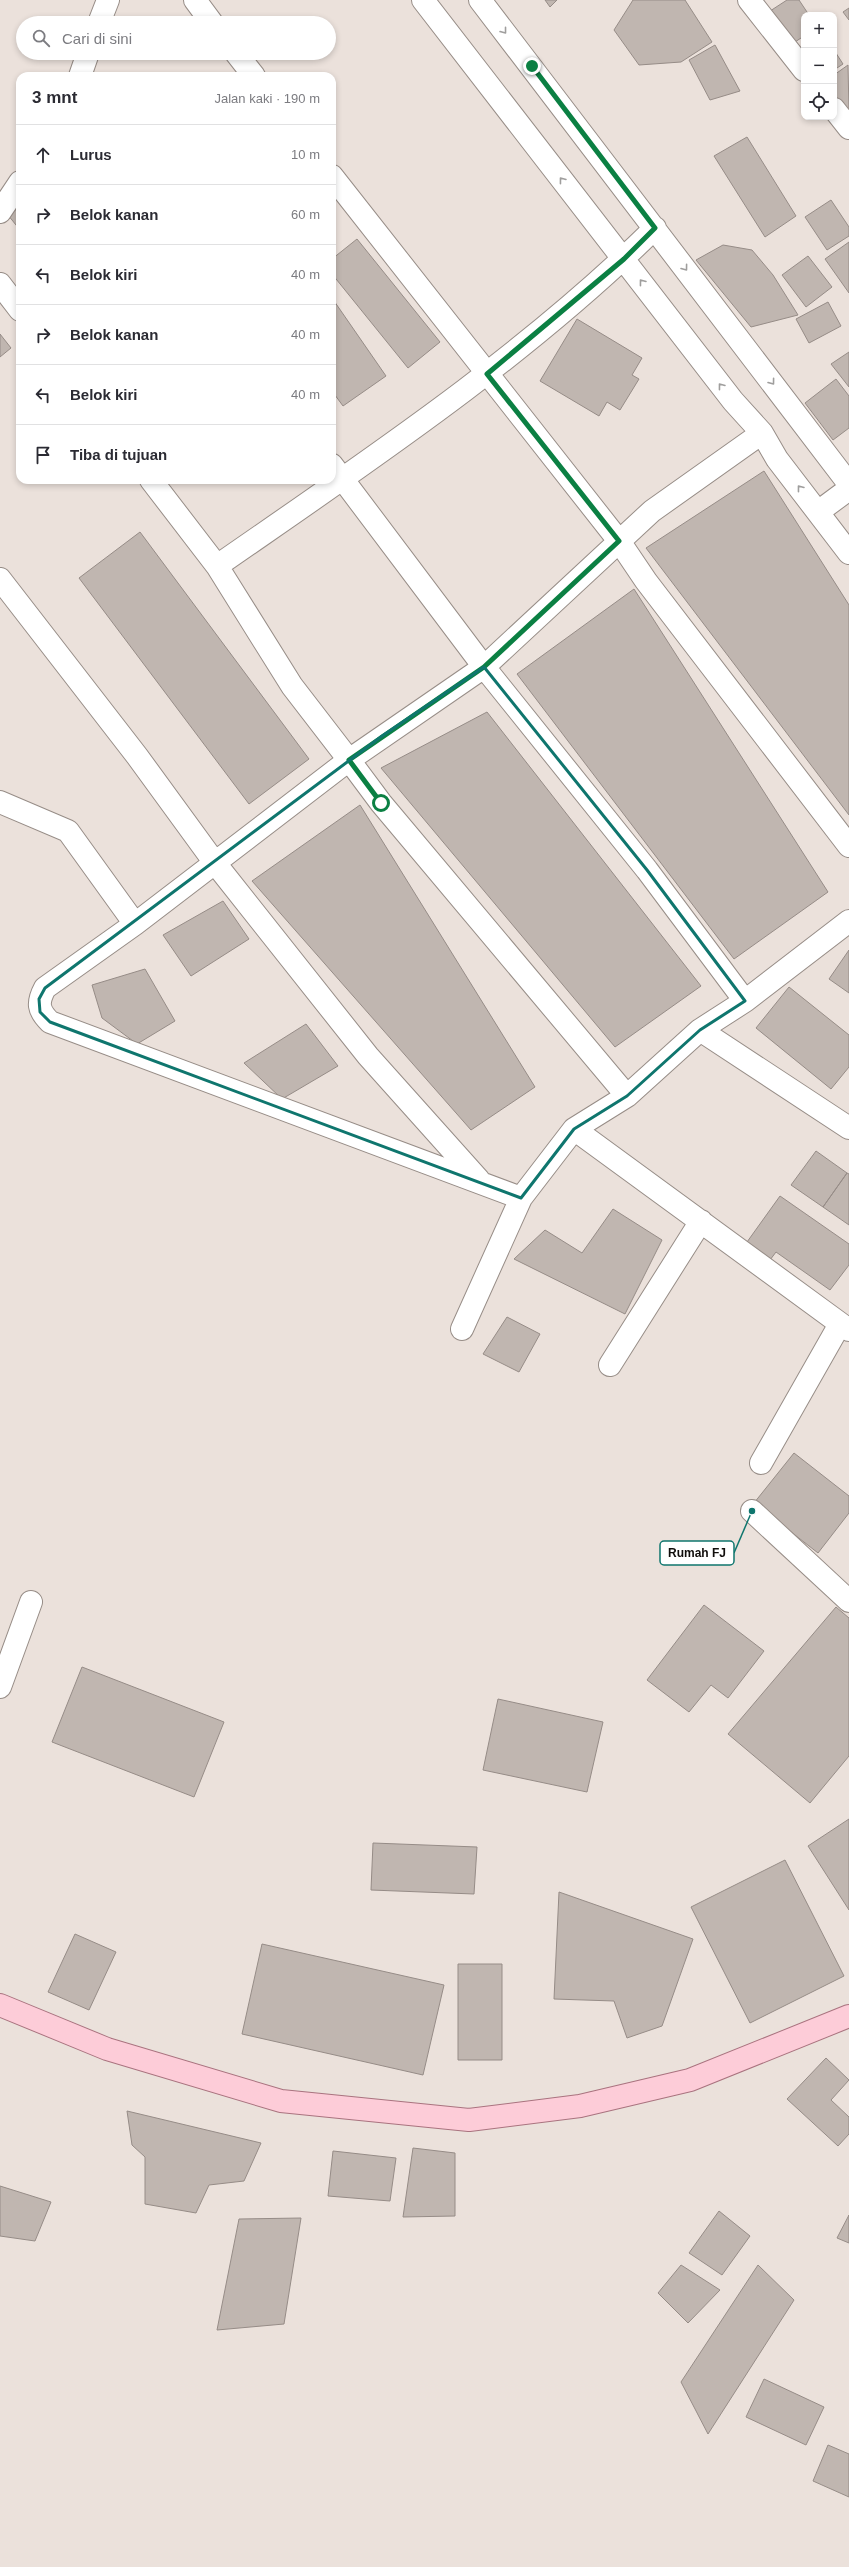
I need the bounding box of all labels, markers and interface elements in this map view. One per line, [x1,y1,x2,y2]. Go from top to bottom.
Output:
map controls [801,12,837,120]
button: + [801,12,837,48]
search box [16,16,336,60]
one-way arrow [499,26,506,33]
icon: search [30,27,52,49]
text: Cari di sini [62,30,132,47]
button: − [801,48,837,84]
route end [523,57,541,75]
button: locate [801,84,837,120]
text: 3 mnt [32,88,77,107]
text: Jalan kaki · 190 m [215,91,320,106]
icon: ahead [32,144,54,166]
text: Lurus [70,146,112,163]
text: 10 m [291,147,320,162]
one-way arrow [560,177,567,184]
icon: right [32,204,54,226]
text: Belok kanan [70,206,158,223]
text: 60 m [291,207,320,222]
one-way arrow [680,263,687,270]
icon: left [32,264,54,286]
text: Belok kiri [70,266,138,283]
text: 40 m [291,267,320,282]
one-way arrow [639,280,646,287]
icon: right [32,324,54,346]
text: Belok kanan [70,326,158,343]
text: 40 m [291,327,320,342]
one-way arrow [767,378,774,385]
one-way arrow [719,383,726,390]
icon: left [32,384,54,406]
text: Belok kiri [70,386,138,403]
text: 40 m [291,387,320,402]
icon: arrive [32,444,54,466]
text: Tiba di tujuan [70,446,167,463]
one-way arrow [797,486,804,493]
route start [372,794,390,812]
callout: Rumah FJ [660,1541,734,1565]
text: Rumah FJ [668,1546,726,1560]

